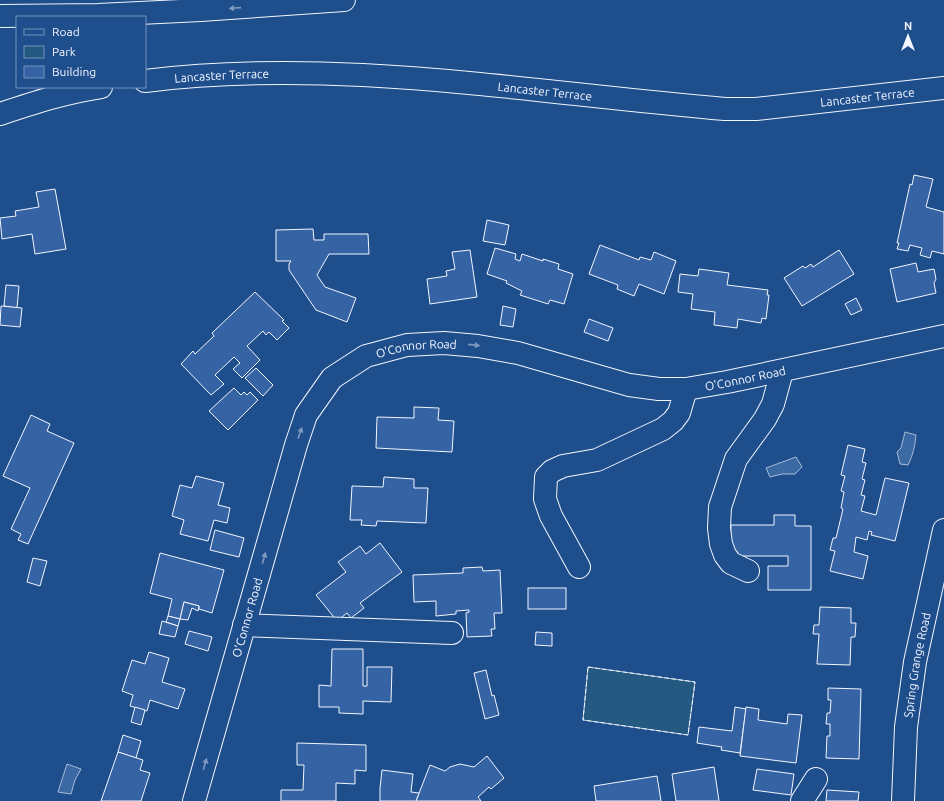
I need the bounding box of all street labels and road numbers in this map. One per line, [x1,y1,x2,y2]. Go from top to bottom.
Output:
street label: Lancaster Terrace [174,67,269,84]
street label: Lancaster Terrace [497,79,593,102]
street label: Lancaster Terrace [819,85,915,108]
street label: O'Connor Road [374,336,457,360]
street label: O'Connor Road [704,363,787,392]
street label: O'Connor Road [229,576,264,659]
street label: Spring Grange Road [901,611,932,718]

